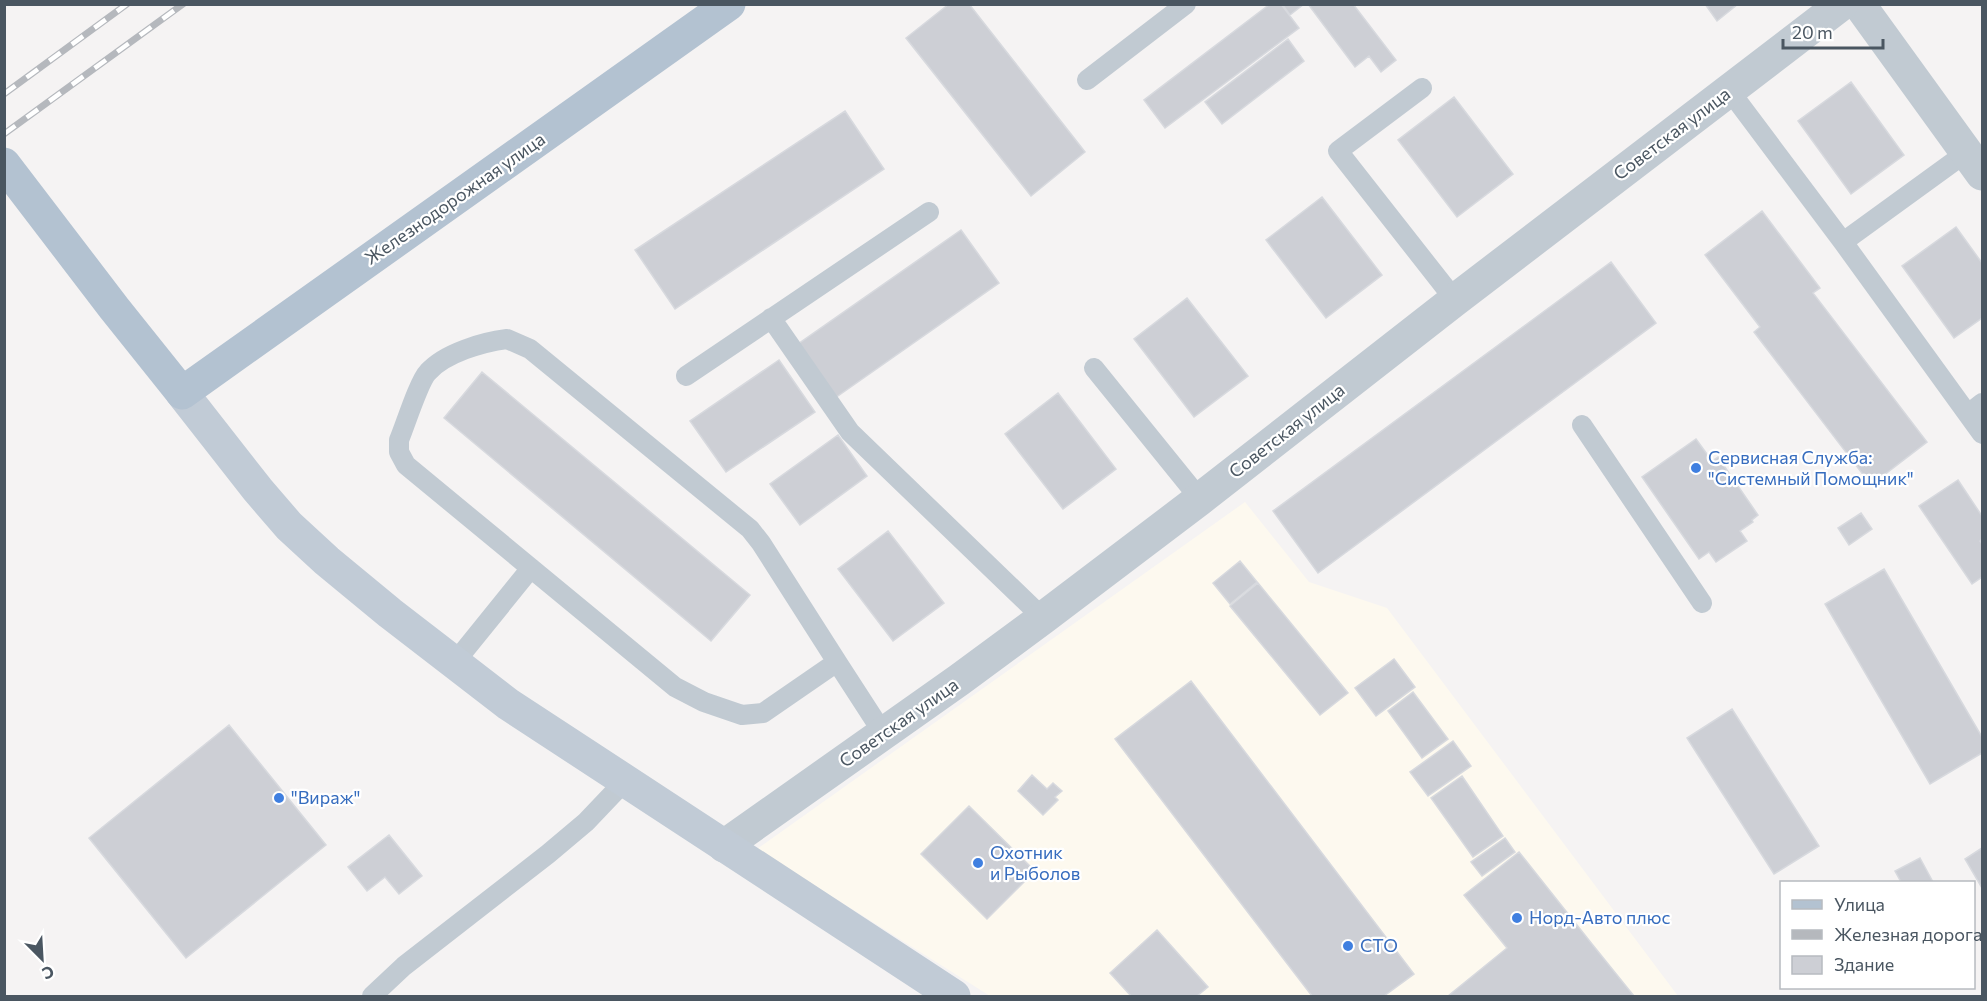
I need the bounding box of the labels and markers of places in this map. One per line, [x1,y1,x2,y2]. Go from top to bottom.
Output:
place label: Сервисная Служба: "Системный Помощник" [1708,446,1914,489]
marker: Сервисная Служба: "Системный Помощник" [1689,461,1703,475]
place label: "Вираж" [291,786,360,808]
marker: "Вираж" [272,791,286,805]
place label: Охотник и Рыболов [990,841,1080,884]
marker: Охотник и Рыболов [971,856,985,870]
place label: Норд-Авто плюс [1529,906,1670,928]
marker: Норд-Авто плюс [1510,911,1524,925]
place label: СТО [1360,934,1398,956]
marker: СТО [1341,939,1355,953]

